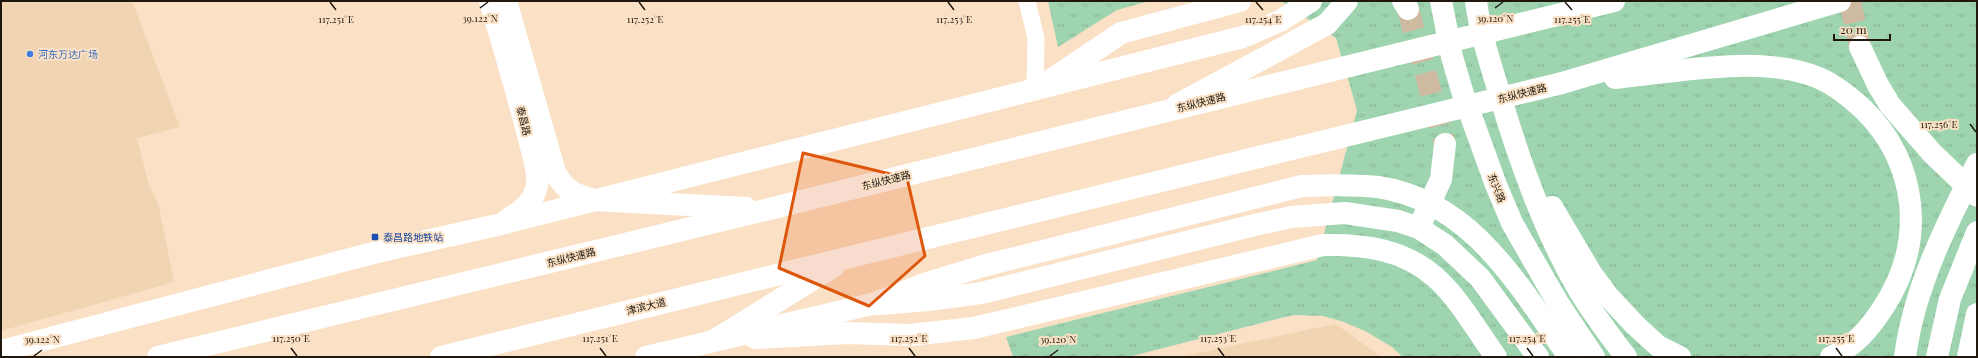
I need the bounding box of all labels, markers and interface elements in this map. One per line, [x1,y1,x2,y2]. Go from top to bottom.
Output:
text: 39.122°N [462,11,498,25]
text: 39.120°N [1477,11,1513,25]
text: 117.251°E [318,12,354,26]
text: 117.252°E [627,12,663,26]
text: 117.253°E [936,12,972,26]
text: 117.254°E [1245,12,1281,26]
text: 117.255°E [1554,12,1590,26]
scale bar [1834,16,1890,42]
text: 20 m [1840,21,1867,37]
place label: 河东万达广场 [38,47,98,61]
marker: 河东万达广场 [25,49,35,59]
street label: 东纵快速路 [1496,80,1548,106]
street label: 东纵快速路 [1175,89,1227,115]
street label: 泰昌路 [514,105,534,137]
text: 117.256°E [1920,117,1958,131]
street label: 东纵快速路 [860,167,912,193]
street label: 东兴路 [1485,171,1509,205]
place label: 泰昌路地铁站 [383,230,443,244]
marker: 泰昌路地铁站 [370,232,380,242]
street label: 东纵快速路 [545,244,597,270]
street label: 津滨大道 [625,294,667,318]
text: 117.250°E [272,331,310,345]
text: 117.251°E [582,331,618,345]
text: 117.252°E [891,331,927,345]
text: 117.253°E [1200,331,1236,345]
text: 117.254°E [1509,331,1545,345]
text: 117.255°E [1818,331,1854,345]
text: 39.122°N [24,332,60,346]
text: 39.120°N [1040,332,1076,346]

